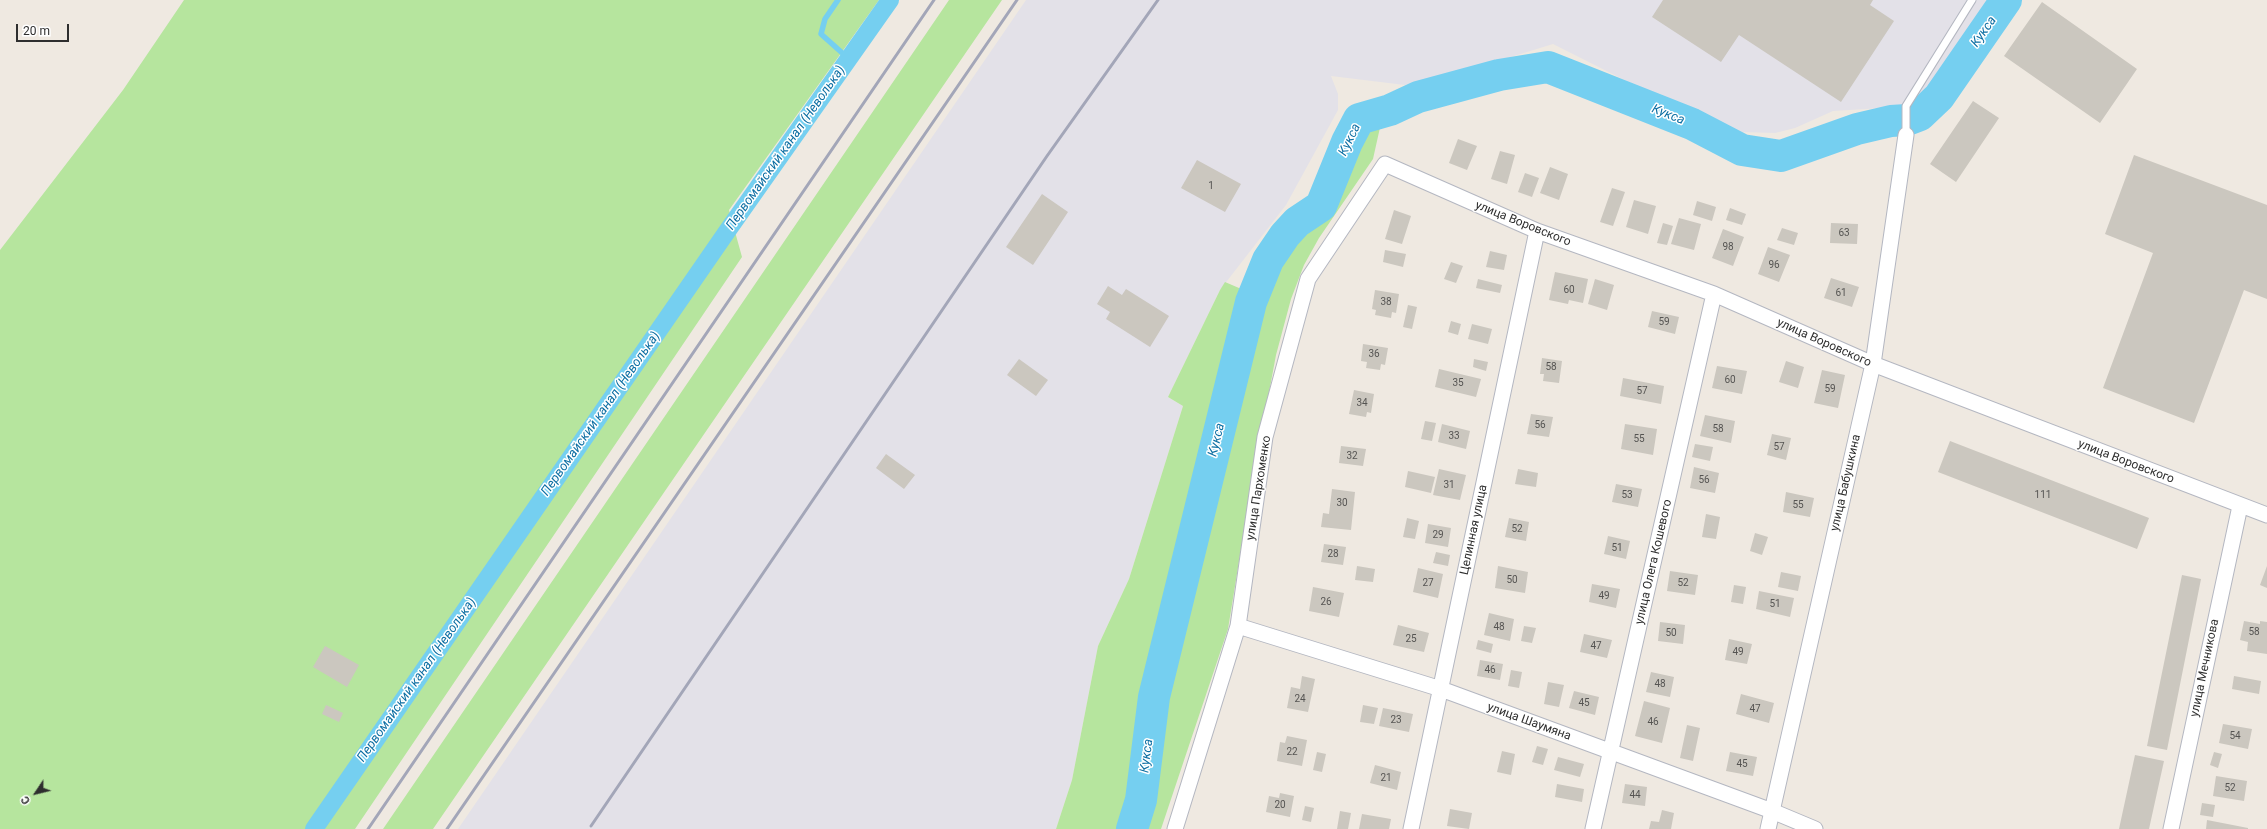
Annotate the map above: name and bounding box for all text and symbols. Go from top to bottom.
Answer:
water label: Кукса [1968,14,2000,50]
scale bar [18,16,71,42]
text: 20 m [23,24,50,38]
water label: Первомайский канал (Неволька) [723,63,849,233]
water label: Кукса [1649,101,1687,129]
water label: Кукса [1336,121,1364,159]
house number: 1 [1208,180,1214,192]
street label: улица Воровского [1473,198,1573,250]
house number: 63 [1838,227,1850,239]
house number: 98 [1722,241,1734,253]
house number: 96 [1768,259,1780,271]
house number: 60 [1563,284,1575,296]
house number: 61 [1835,287,1847,299]
house number: 38 [1380,296,1392,308]
house number: 59 [1658,316,1670,328]
street label: улица Воровского [1775,316,1873,370]
water label: Первомайский канал (Неволька) [538,329,664,499]
house number: 36 [1368,348,1380,360]
house number: 58 [1545,361,1557,373]
house number: 60 [1724,374,1736,386]
house number: 35 [1452,377,1464,389]
house number: 59 [1824,383,1836,395]
house number: 57 [1636,385,1648,397]
house number: 34 [1356,397,1368,409]
house number: 56 [1534,419,1546,431]
water label: Кукса [1205,422,1229,458]
house number: 58 [1712,423,1724,435]
house number: 33 [1448,430,1460,442]
house number: 55 [1633,433,1645,445]
street label: улица Бабушкина [1828,433,1864,533]
street label: улица Пархоменко [1244,435,1274,541]
street label: улица Воровского [2076,437,2176,487]
house number: 57 [1773,441,1785,453]
house number: 32 [1346,450,1358,462]
house number: 56 [1698,474,1710,486]
house number: 31 [1443,479,1455,491]
street label: Целинная улица [1457,484,1491,576]
house number: 53 [1621,489,1633,501]
house number: 111 [2035,489,2051,501]
house number: 30 [1336,497,1348,509]
street label: улица Олега Кошевого [1633,498,1675,626]
house number: 55 [1792,499,1804,511]
house number: 52 [1511,523,1523,535]
house number: 29 [1432,529,1444,541]
house number: 51 [1611,542,1623,554]
house number: 28 [1327,548,1339,560]
house number: 50 [1506,574,1518,586]
house number: 27 [1422,577,1434,589]
house number: 52 [1677,577,1689,589]
house number: 49 [1598,590,1610,602]
water label: Первомайский канал (Неволька) [354,595,480,765]
house number: 26 [1320,596,1332,608]
house number: 51 [1769,598,1781,610]
street label: улица Мечникова [2188,618,2222,718]
house number: 48 [1493,621,1505,633]
house number: 58 [2248,626,2260,638]
house number: 50 [1665,627,1677,639]
house number: 25 [1405,633,1417,645]
house number: 47 [1590,640,1602,652]
house number: 49 [1732,646,1744,658]
house number: 46 [1484,664,1496,676]
house number: 48 [1654,678,1666,690]
house number: 24 [1294,693,1306,705]
house number: 45 [1578,697,1590,709]
street label: улица Шаумяна [1485,700,1573,744]
house number: 47 [1749,703,1761,715]
house number: 23 [1390,714,1402,726]
house number: 46 [1647,716,1659,728]
house number: 54 [2229,730,2241,742]
water label: Кукса [1137,738,1157,774]
house number: 22 [1286,746,1298,758]
house number: 45 [1736,758,1748,770]
house number: 21 [1380,772,1392,784]
north arrow [16,773,56,813]
house number: 52 [2224,782,2236,794]
house number: 44 [1629,789,1641,801]
text: С [18,793,33,807]
house number: 20 [1274,799,1286,811]

